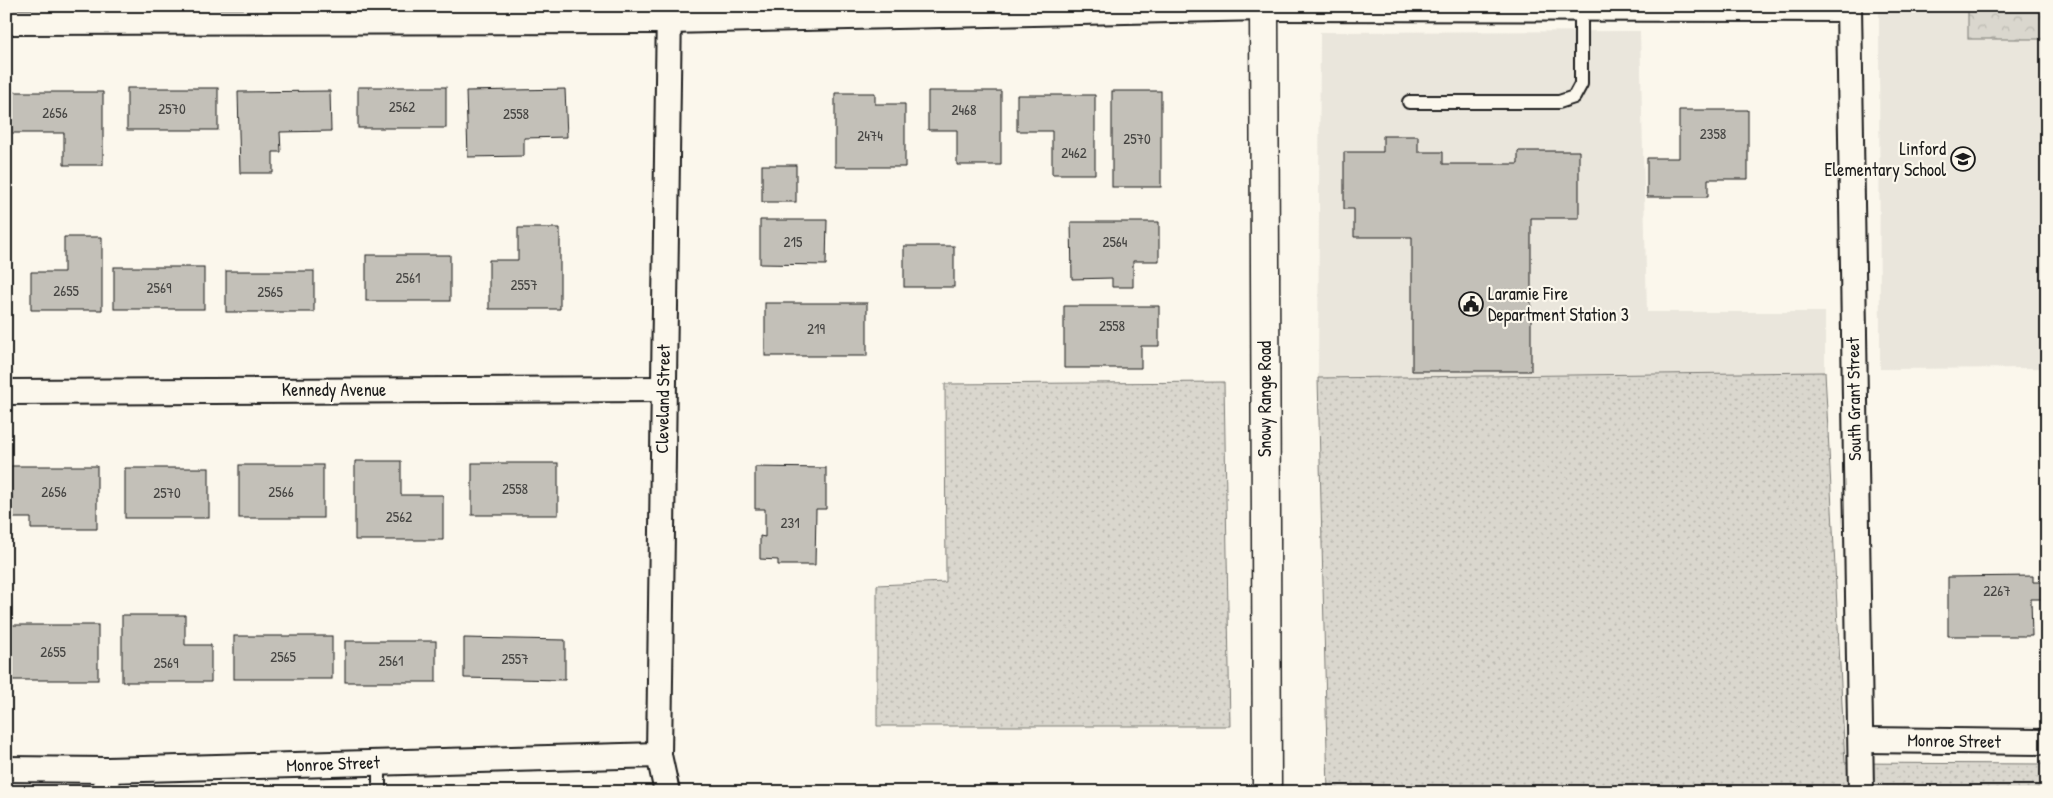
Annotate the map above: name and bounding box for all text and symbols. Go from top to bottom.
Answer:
house number: 2562 [389,96,415,117]
house number: 2570 [158,98,186,119]
house number: 2468 [951,99,977,120]
house number: 2656 [42,102,68,123]
house number: 2558 [503,103,529,124]
house number: 2358 [1700,123,1726,144]
house number: 2474 [857,125,883,146]
house number: 2570 [1123,128,1151,149]
place label: Linford Elementary School [1825,136,1946,182]
house number: 2462 [1061,142,1087,163]
school or university icon: Linford Elementary School [1950,146,1976,172]
house number: 215 [784,231,803,252]
house number: 2564 [1103,231,1128,252]
house number: 2561 [396,267,420,288]
house number: 2557 [510,274,538,295]
house number: 2569 [147,277,172,298]
house number: 2655 [53,280,79,301]
house number: 2565 [257,281,283,302]
place label: Laramie Fire Department Station 3 [1488,281,1629,327]
public building icon: Laramie Fire Department Station 3 [1458,291,1484,317]
house number: 2558 [1099,315,1125,336]
house number: 219 [807,318,825,339]
street label: South Grant Street [1840,336,1867,461]
street label: Snowy Range Road [1252,341,1277,457]
street label: Cleveland Street [649,343,676,454]
street label: Kennedy Avenue [282,377,386,402]
house number: 2558 [502,478,528,499]
house number: 2656 [41,481,67,502]
house number: 2566 [268,481,294,502]
house number: 2570 [153,482,181,503]
house number: 2562 [386,506,412,527]
house number: 231 [780,512,800,533]
house number: 2267 [1983,580,2011,601]
house number: 2655 [40,641,66,662]
house number: 2565 [270,646,296,667]
house number: 2557 [501,648,529,669]
house number: 2561 [379,650,403,671]
house number: 2569 [154,652,179,673]
street label: Monroe Street [1907,727,2002,754]
street label: Monroe Street [286,749,381,778]

